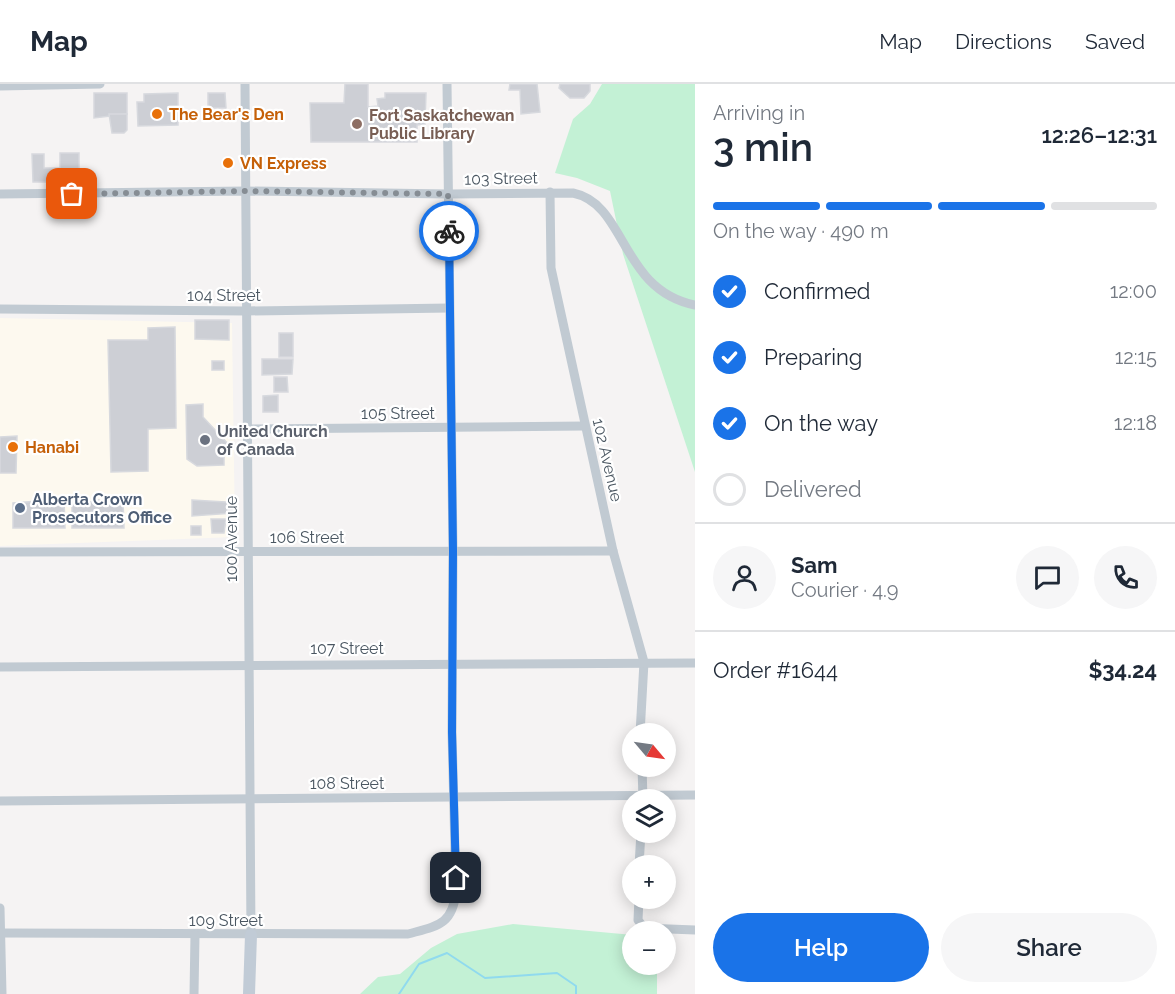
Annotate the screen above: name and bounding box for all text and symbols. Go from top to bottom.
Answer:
text: Map [30,25,88,58]
text: Map [879,29,922,54]
text: Directions [955,29,1052,54]
text: Saved [1085,29,1145,54]
text: Arriving in [713,101,805,125]
place label: The Bear's Den [169,105,284,124]
place label: Fort Saskatchewan Public Library [369,106,515,143]
marker: The Bear's Den [150,107,164,121]
marker: Fort Saskatchewan Public Library [350,117,364,131]
text: 12:26–12:31 [1041,122,1157,148]
text: 3 min [713,124,813,170]
place label: VN Express [240,154,327,173]
marker: VN Express [221,156,235,170]
pin [46,168,97,219]
street label: 103 Street [464,168,539,189]
icon: bag [55,177,88,210]
courier [419,201,479,261]
icon: bike [433,215,466,248]
text: On the way · 490 m [713,219,889,243]
icon: check [713,275,746,308]
text: Confirmed [764,278,871,304]
text: 12:00 [1110,279,1157,303]
street label: 104 Street [187,286,262,305]
icon: check [713,341,746,374]
text: Preparing [764,344,862,370]
text: 12:15 [1115,345,1157,369]
street label: 105 Street [361,404,436,423]
icon: check [713,407,746,440]
text: On the way [764,410,878,436]
text: 12:18 [1114,411,1157,435]
street label: 102 Avenue [589,417,626,504]
place label: United Church of Canada [217,422,328,459]
marker: United Church of Canada [198,433,212,447]
place label: Hanabi [25,438,79,457]
marker: Hanabi [6,440,20,454]
text: Delivered [764,476,862,502]
place label: Alberta Crown Prosecutors Office [32,490,172,527]
street label: 100 Avenue [222,496,241,582]
marker: Alberta Crown Prosecutors Office [13,501,27,515]
street label: 106 Street [270,528,345,547]
button: person [713,546,776,609]
button: chat [1016,546,1079,609]
button: phone [1094,546,1157,609]
text: Sam [791,552,838,578]
text: Courier · 4.9 [791,578,899,602]
street label: 107 Street [310,639,384,658]
text: Order #1644 [713,657,838,683]
text: $34.24 [1088,657,1157,683]
north arrow [622,723,676,777]
map controls [622,723,676,975]
street label: 108 Street [310,774,385,793]
button: layers [622,789,676,843]
pin [430,852,481,903]
button: + [622,855,676,909]
icon: home [439,861,472,894]
street label: 109 Street [189,911,264,930]
button: Help [713,913,929,982]
button: Share [941,913,1157,982]
button: − [622,921,676,975]

